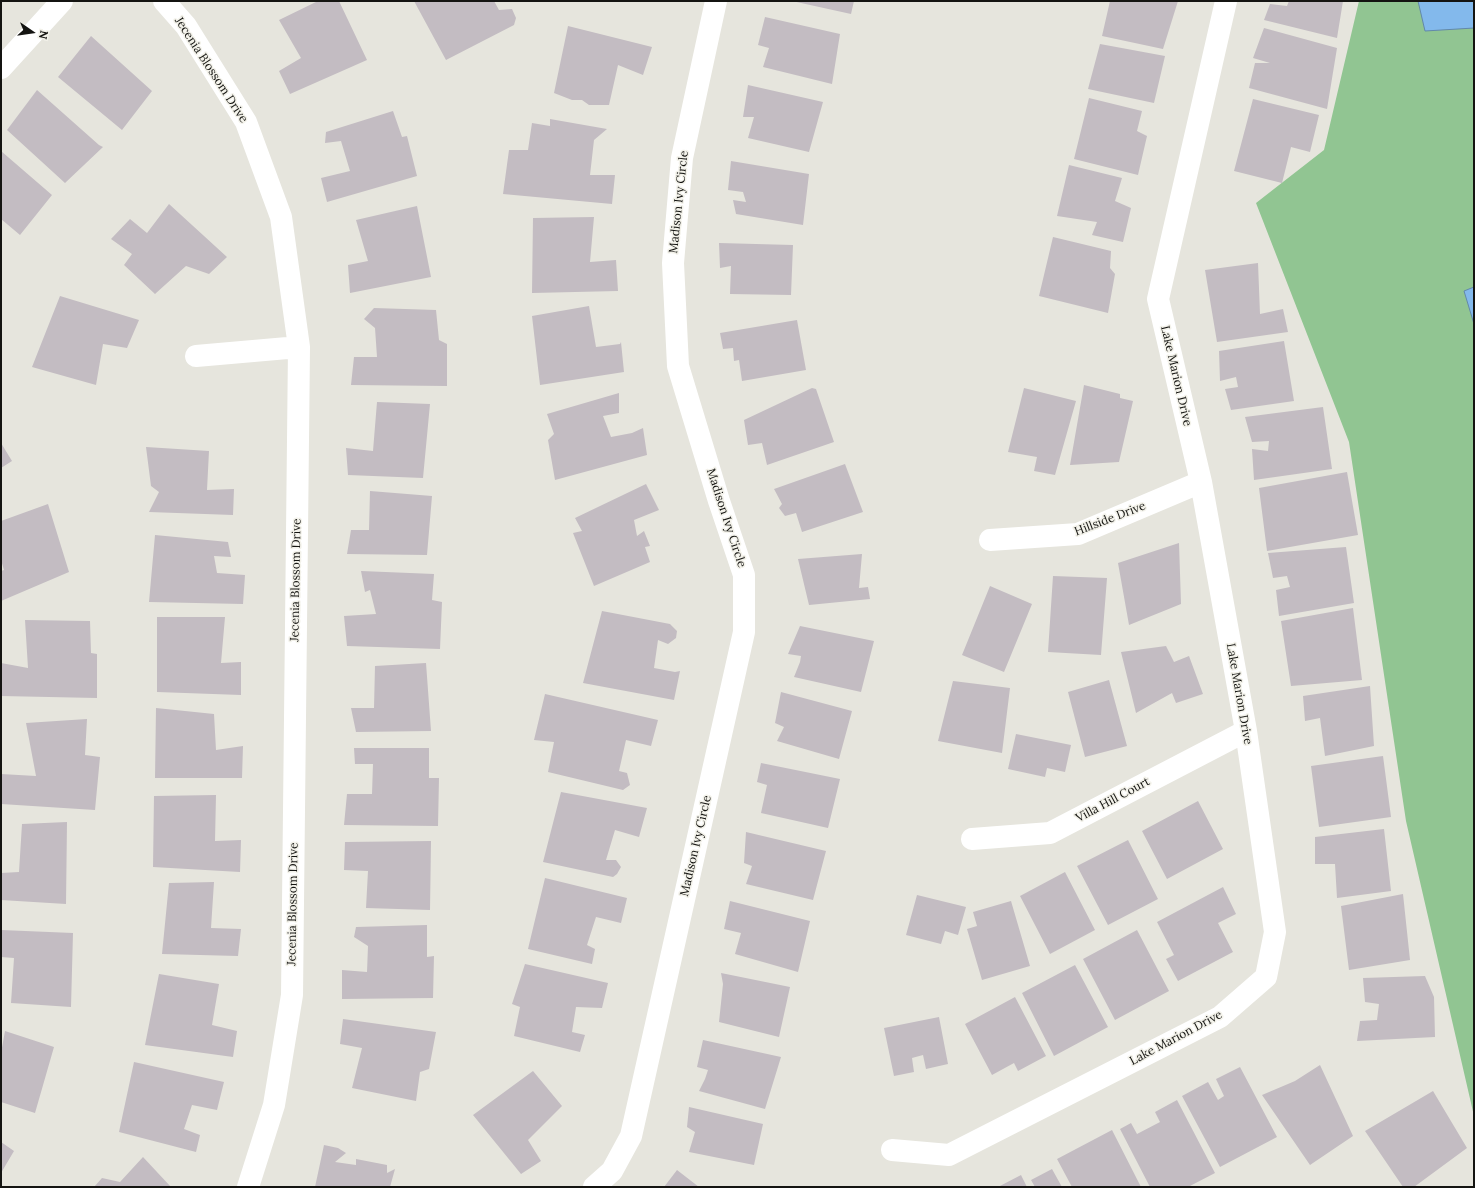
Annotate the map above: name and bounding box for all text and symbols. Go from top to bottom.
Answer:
north arrow [12,12,52,52]
street label: Jecenia Blossom Drive [171,14,251,126]
text: N [36,29,51,40]
street label: Madison Ivy Circle [666,150,692,254]
street label: Lake Marion Drive [1157,324,1195,428]
street label: Madison Ivy Circle [703,467,749,569]
street label: Hillside Drive [1072,499,1148,539]
street label: Jecenia Blossom Drive [288,518,304,642]
street label: Lake Marion Drive [1223,642,1255,746]
street label: Villa Hill Court [1074,774,1152,826]
street label: Madison Ivy Circle [677,794,715,898]
street label: Jecenia Blossom Drive [285,842,301,966]
street label: Lake Marion Drive [1127,1008,1225,1068]

